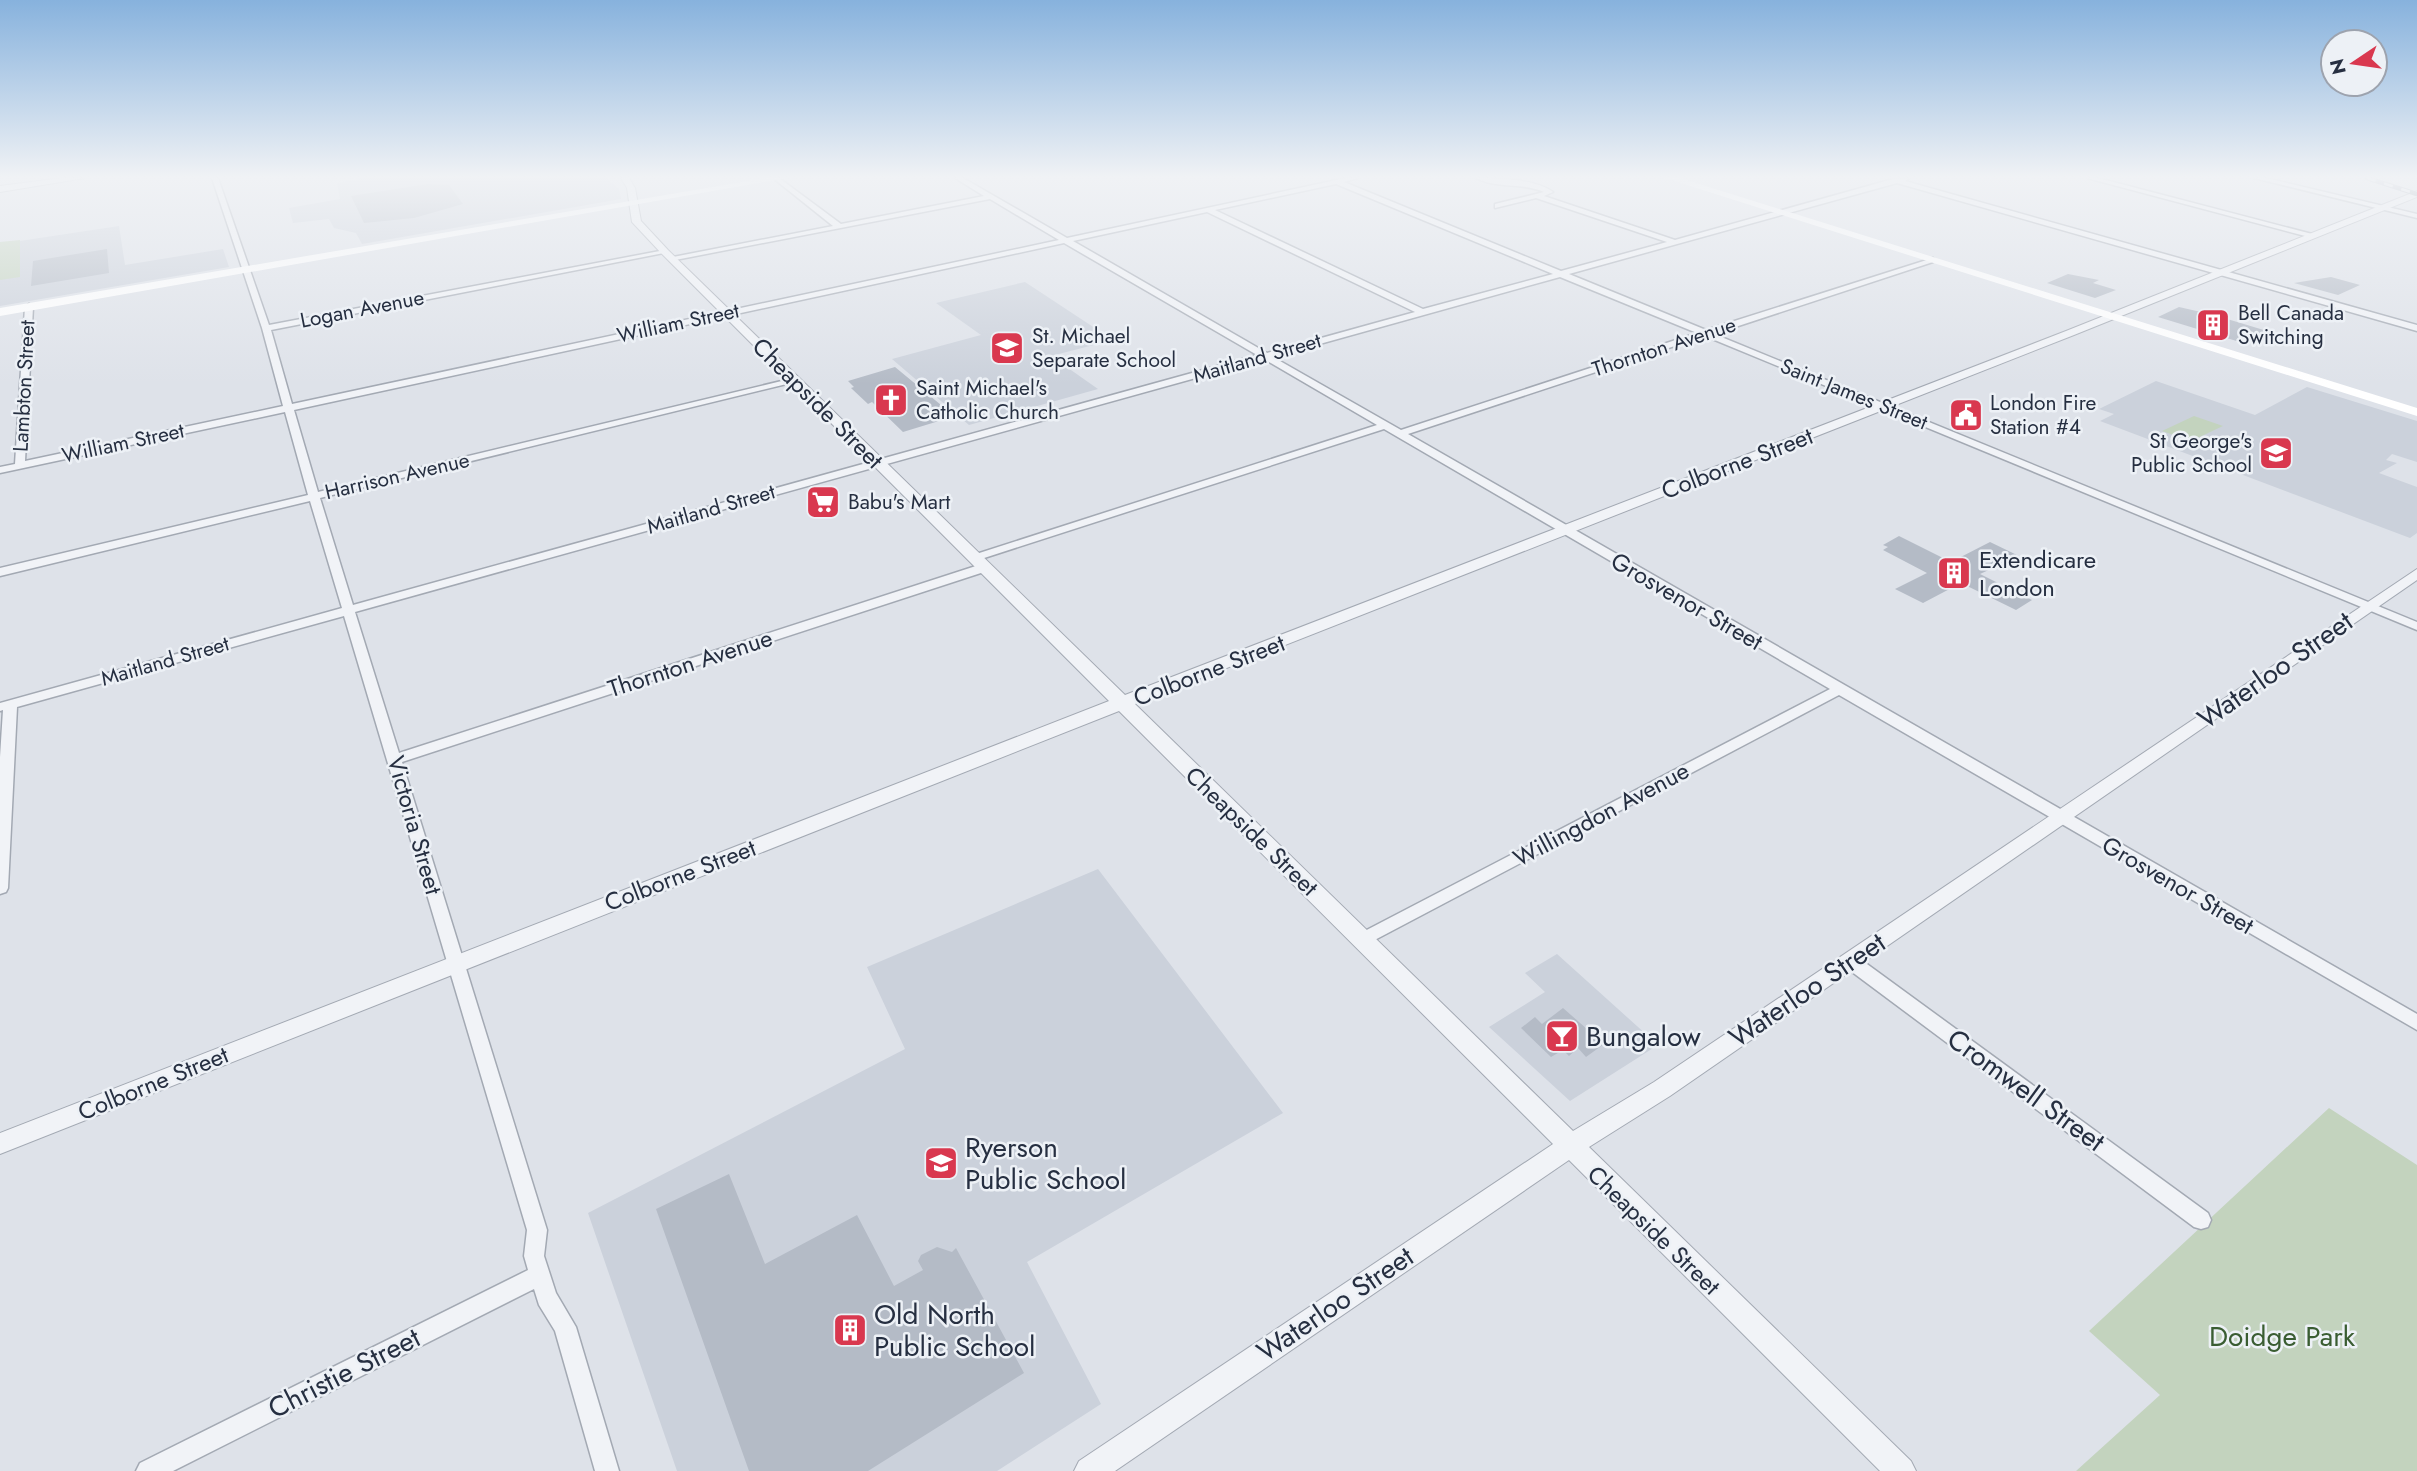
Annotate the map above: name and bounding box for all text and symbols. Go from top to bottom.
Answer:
north arrow [2319,28,2389,98]
text: N [2323,56,2353,77]
street label: Logan Avenue [297,282,427,336]
street label: William Street [614,295,742,351]
place label: Bell Canada Switching [2238,298,2344,352]
building icon: Bell Canada Switching [2194,306,2232,344]
street label: Thornton Avenue [1588,310,1740,384]
street label: Lambton Street [6,319,42,453]
place label: St. Michael Separate School [1032,321,1176,375]
street label: Maitland Street [1189,325,1325,391]
street label: Cheapside Street [744,329,892,477]
school or university icon: St. Michael Separate School [988,329,1026,367]
street label: Saint James Street [1776,351,1932,437]
place label: Saint Michael's Catholic Church [916,373,1059,427]
church icon: Saint Michael's Catholic Church [872,381,910,419]
place label: London Fire Station #4 [1990,388,2097,442]
public building icon: London Fire Station #4 [1947,396,1985,434]
street label: William Street [59,415,187,471]
street label: Colborne Street [1656,418,1818,508]
place label: St George's Public School [2131,426,2252,480]
school or university icon: St George's Public School [2257,434,2295,472]
street label: Harrison Avenue [322,445,472,507]
street label: Maitland Street [643,476,779,542]
supermarket icon: Babu's Mart [804,483,842,521]
place label: Babu's Mart [848,487,950,517]
place label: Extendicare London [1979,542,2096,605]
street label: Grosvenor Street [1605,543,1770,659]
building icon: Extendicare London [1935,554,1973,592]
street label: Waterloo Street [2189,601,2361,739]
street label: Thornton Avenue [603,620,777,706]
street label: Colborne Street [1128,625,1290,715]
street label: Maitland Street [97,628,233,694]
street label: Victoria Street [378,751,452,899]
street label: Willingdon Avenue [1507,753,1695,875]
street label: Cheapside Street [1178,758,1327,904]
street label: Grosvenor Street [2096,827,2261,943]
street label: Colborne Street [599,830,761,920]
street label: Waterloo Street [1720,922,1894,1058]
place label: Bungalow [1586,1016,1701,1057]
bar icon: Bungalow [1543,1017,1581,1055]
street label: Cromwell Street [1939,1019,2114,1162]
street label: Colborne Street [72,1037,234,1129]
place label: Ryerson Public School [965,1127,1126,1200]
school or university icon: Ryerson Public School [922,1144,960,1182]
street label: Cheapside Street [1580,1157,1729,1303]
street label: Waterloo Street [1248,1236,1422,1372]
place label: Old North Public School [874,1294,1035,1367]
building icon: Old North Public School [831,1311,869,1349]
park label: Doidge Park [2209,1316,2356,1357]
street label: Christie Street [261,1317,427,1429]

